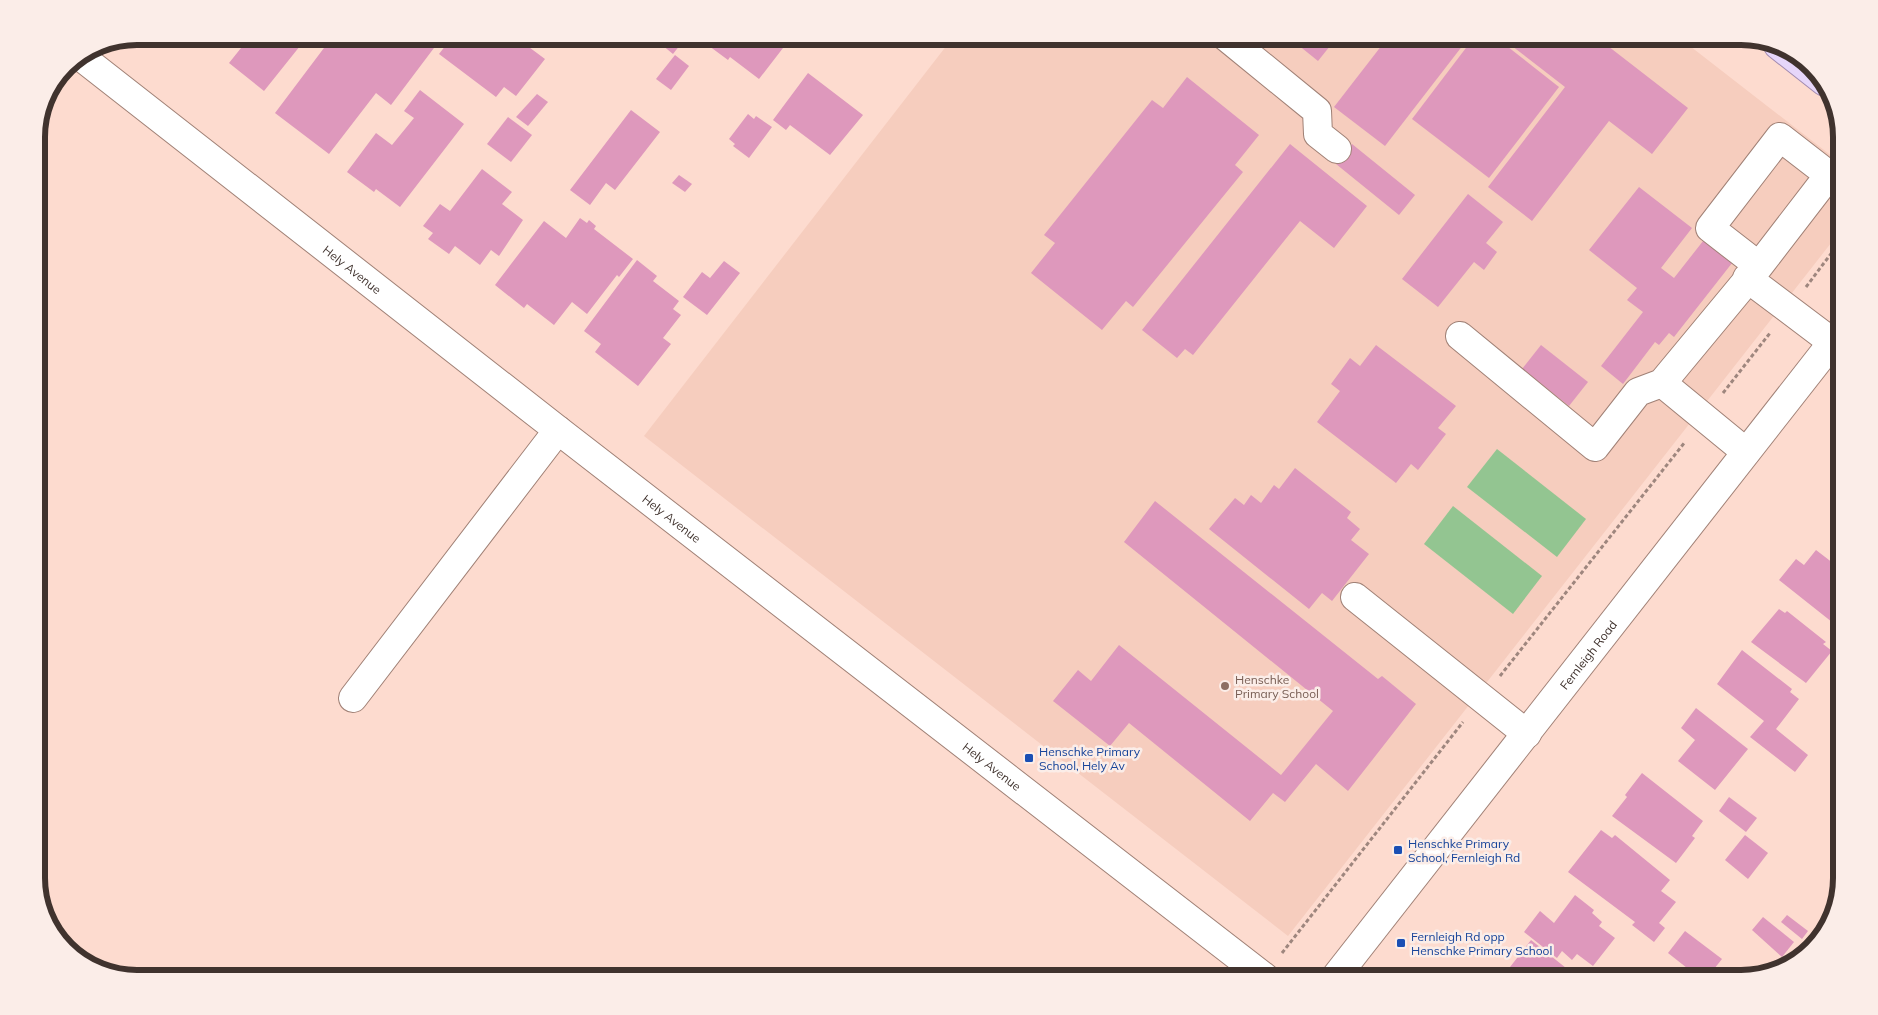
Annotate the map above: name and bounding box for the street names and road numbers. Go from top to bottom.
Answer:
street label: Hely Avenue [320,242,385,297]
street label: Hely Avenue [640,491,704,546]
street label: Fernleigh Road [1556,617,1620,692]
street label: Hely Avenue [960,739,1024,794]

